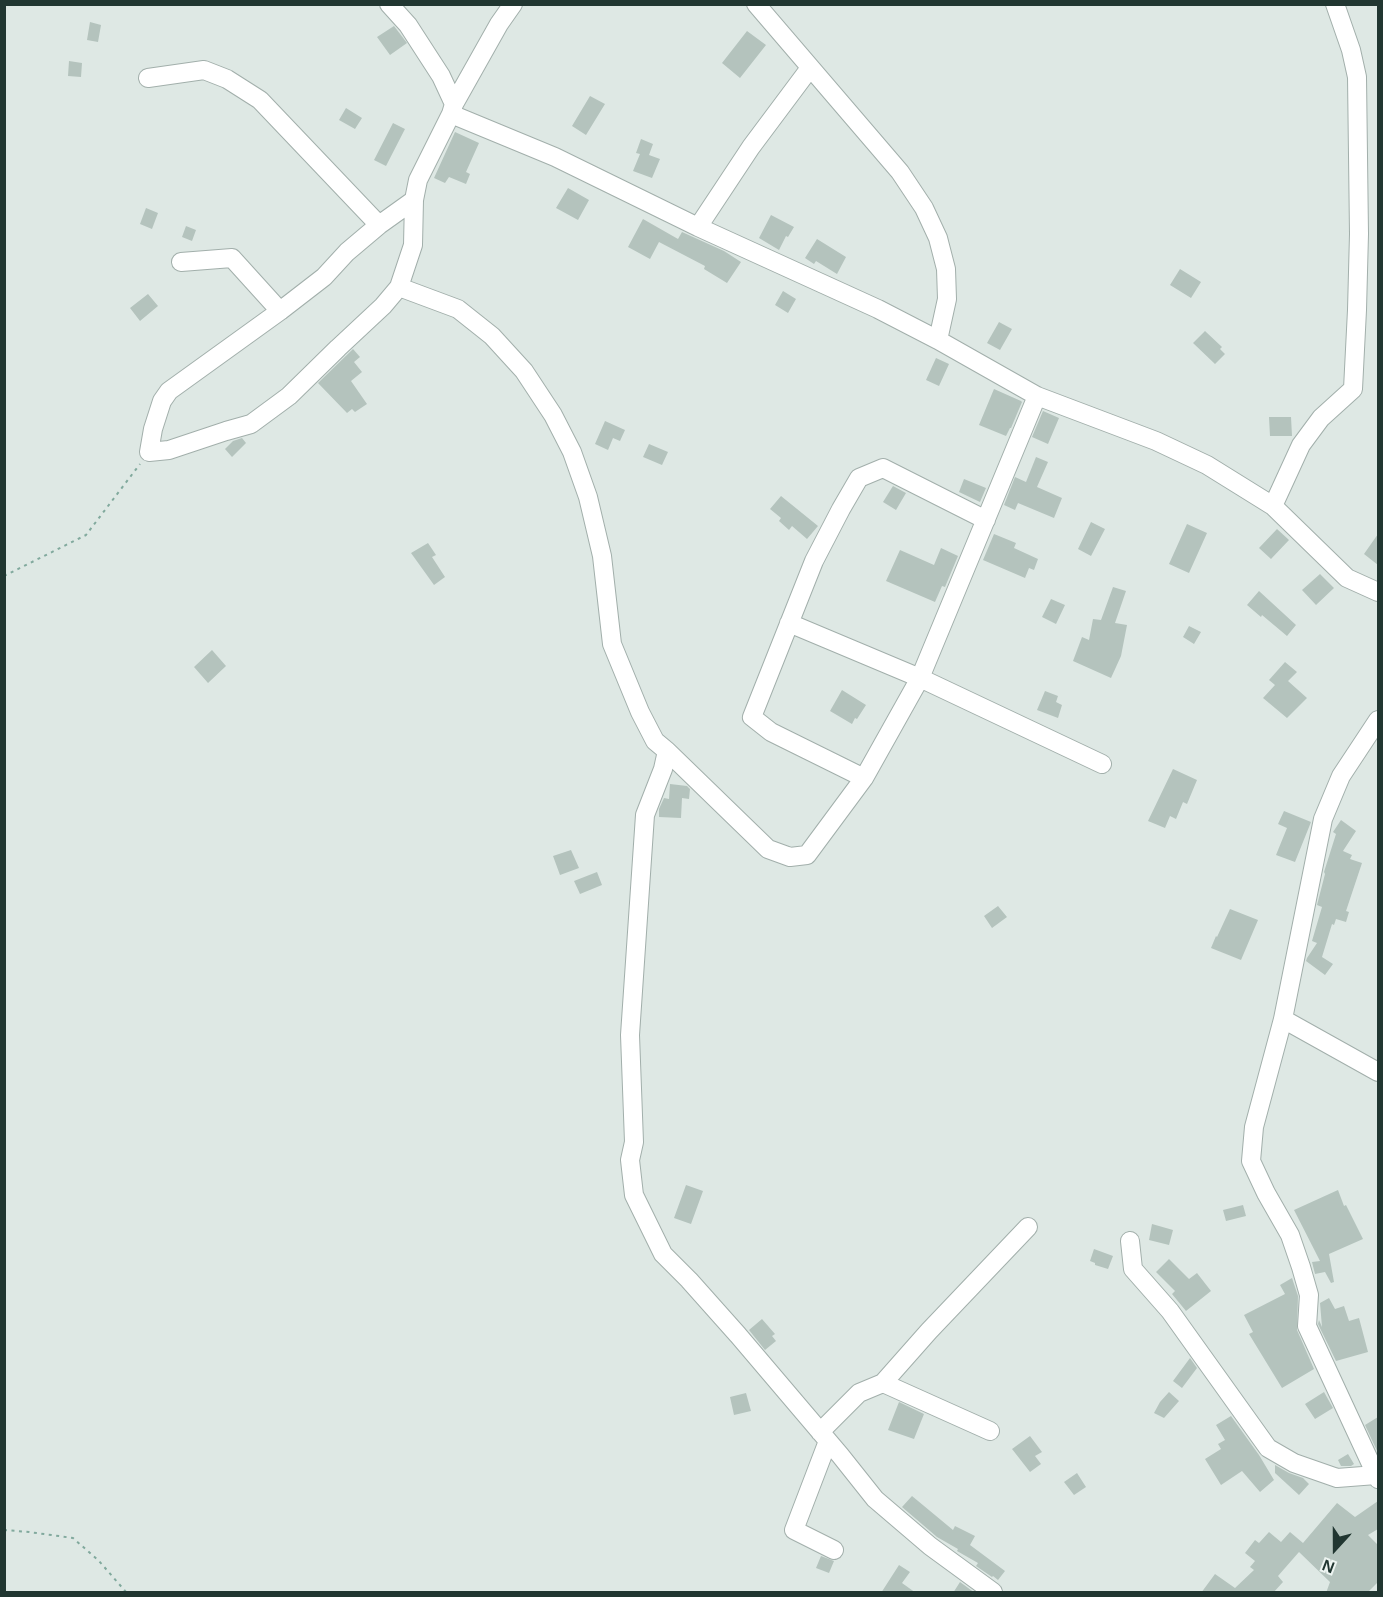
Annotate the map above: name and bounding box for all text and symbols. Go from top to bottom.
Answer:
north arrow [1305,1519,1365,1579]
text: N [1320,1556,1337,1576]

